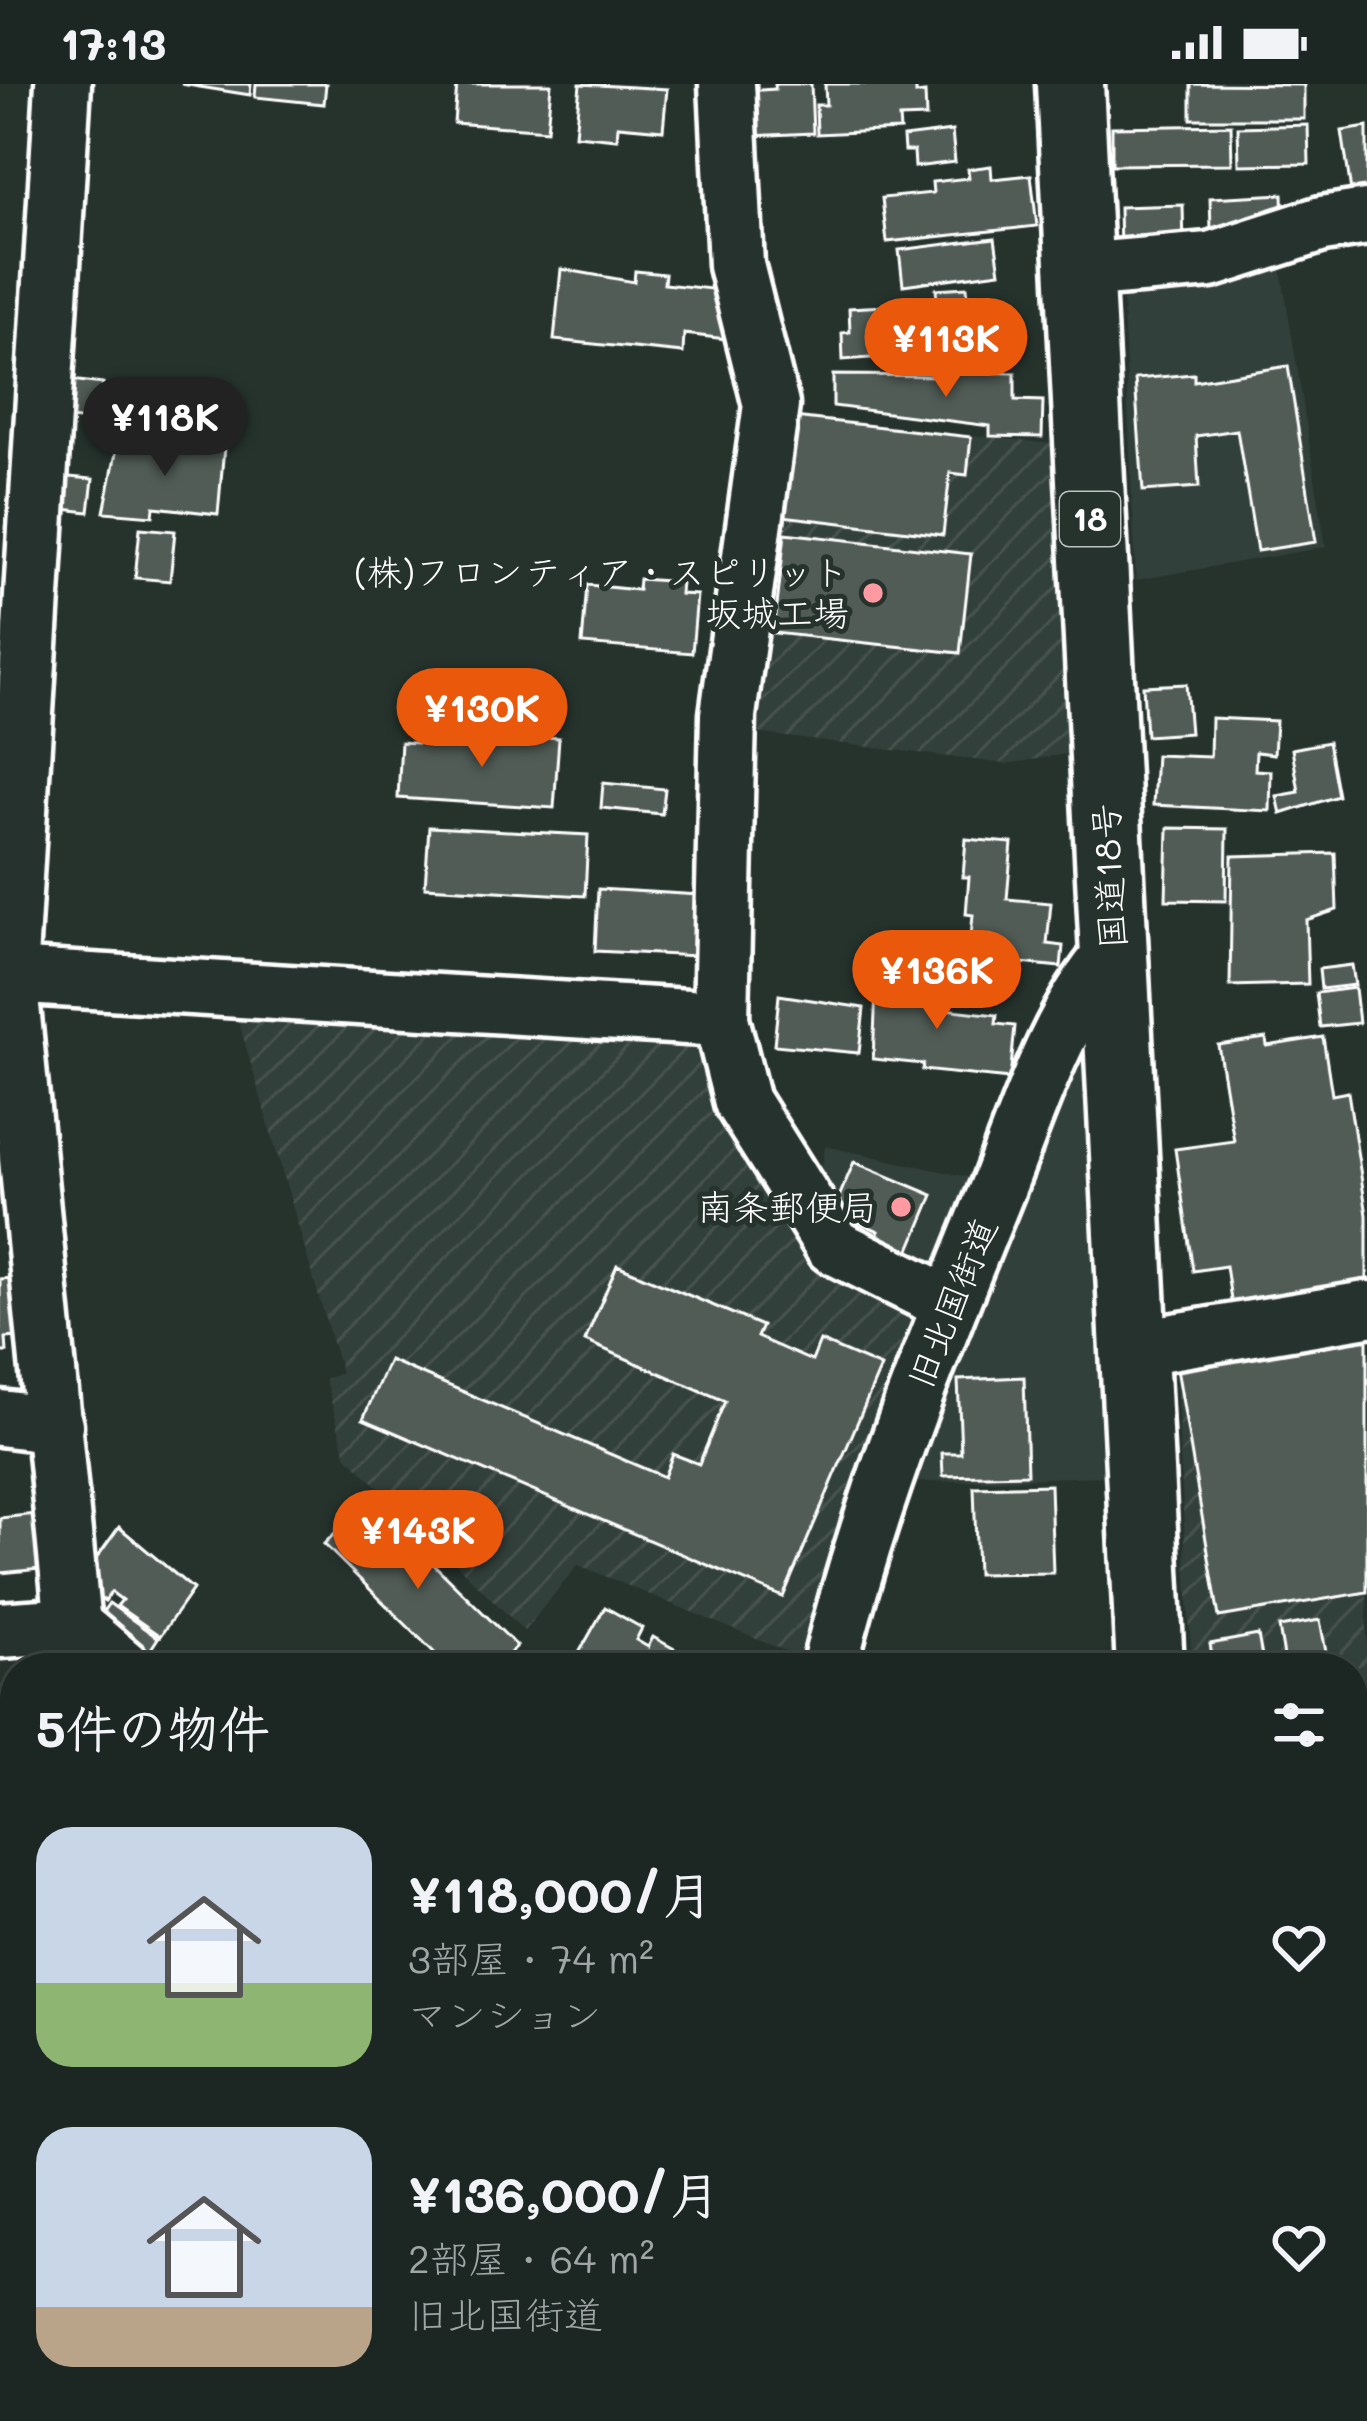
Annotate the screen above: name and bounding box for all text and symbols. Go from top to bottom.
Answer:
text: 17:13 [60,13,166,71]
pin: ¥113K [862,298,1030,400]
text: ¥113K [891,311,1001,362]
pin: ¥118K [81,377,249,479]
text: ¥118K [110,390,220,441]
road number: 18 [1060,492,1120,546]
place label: (株)フロンティア・スピリット 坂城工場 [354,547,849,635]
marker: (株)フロンティア・スピリット 坂城工場 [860,580,886,606]
pin: ¥130K [398,668,566,770]
text: ¥130K [424,681,540,732]
street label: 国道18号 [1080,802,1135,950]
pin: ¥136K [853,930,1021,1032]
text: ¥136K [879,943,995,994]
place label: 南条郵便局 [697,1182,877,1229]
marker: 南条郵便局 [888,1194,914,1220]
street label: 旧北国街道 [895,1210,1006,1395]
pin: ¥143K [334,1490,502,1592]
text: ¥143K [360,1503,476,1554]
icon: filters [1266,1692,1332,1758]
text: 5件の物件 [36,1693,270,1760]
text: ¥118,000/月 [408,1859,713,1926]
icon: home [132,1875,276,2019]
icon: heart [1266,1914,1332,1980]
text: 3部屋 · 74 m² [408,1932,654,1983]
text: マンション [408,1988,601,2039]
text: ¥136,000/月 [408,2159,720,2226]
icon: home [132,2175,276,2319]
icon: heart [1266,2214,1332,2280]
text: 2部屋 · 64 m² [408,2232,654,2283]
text: 旧北国街道 [408,2288,603,2339]

